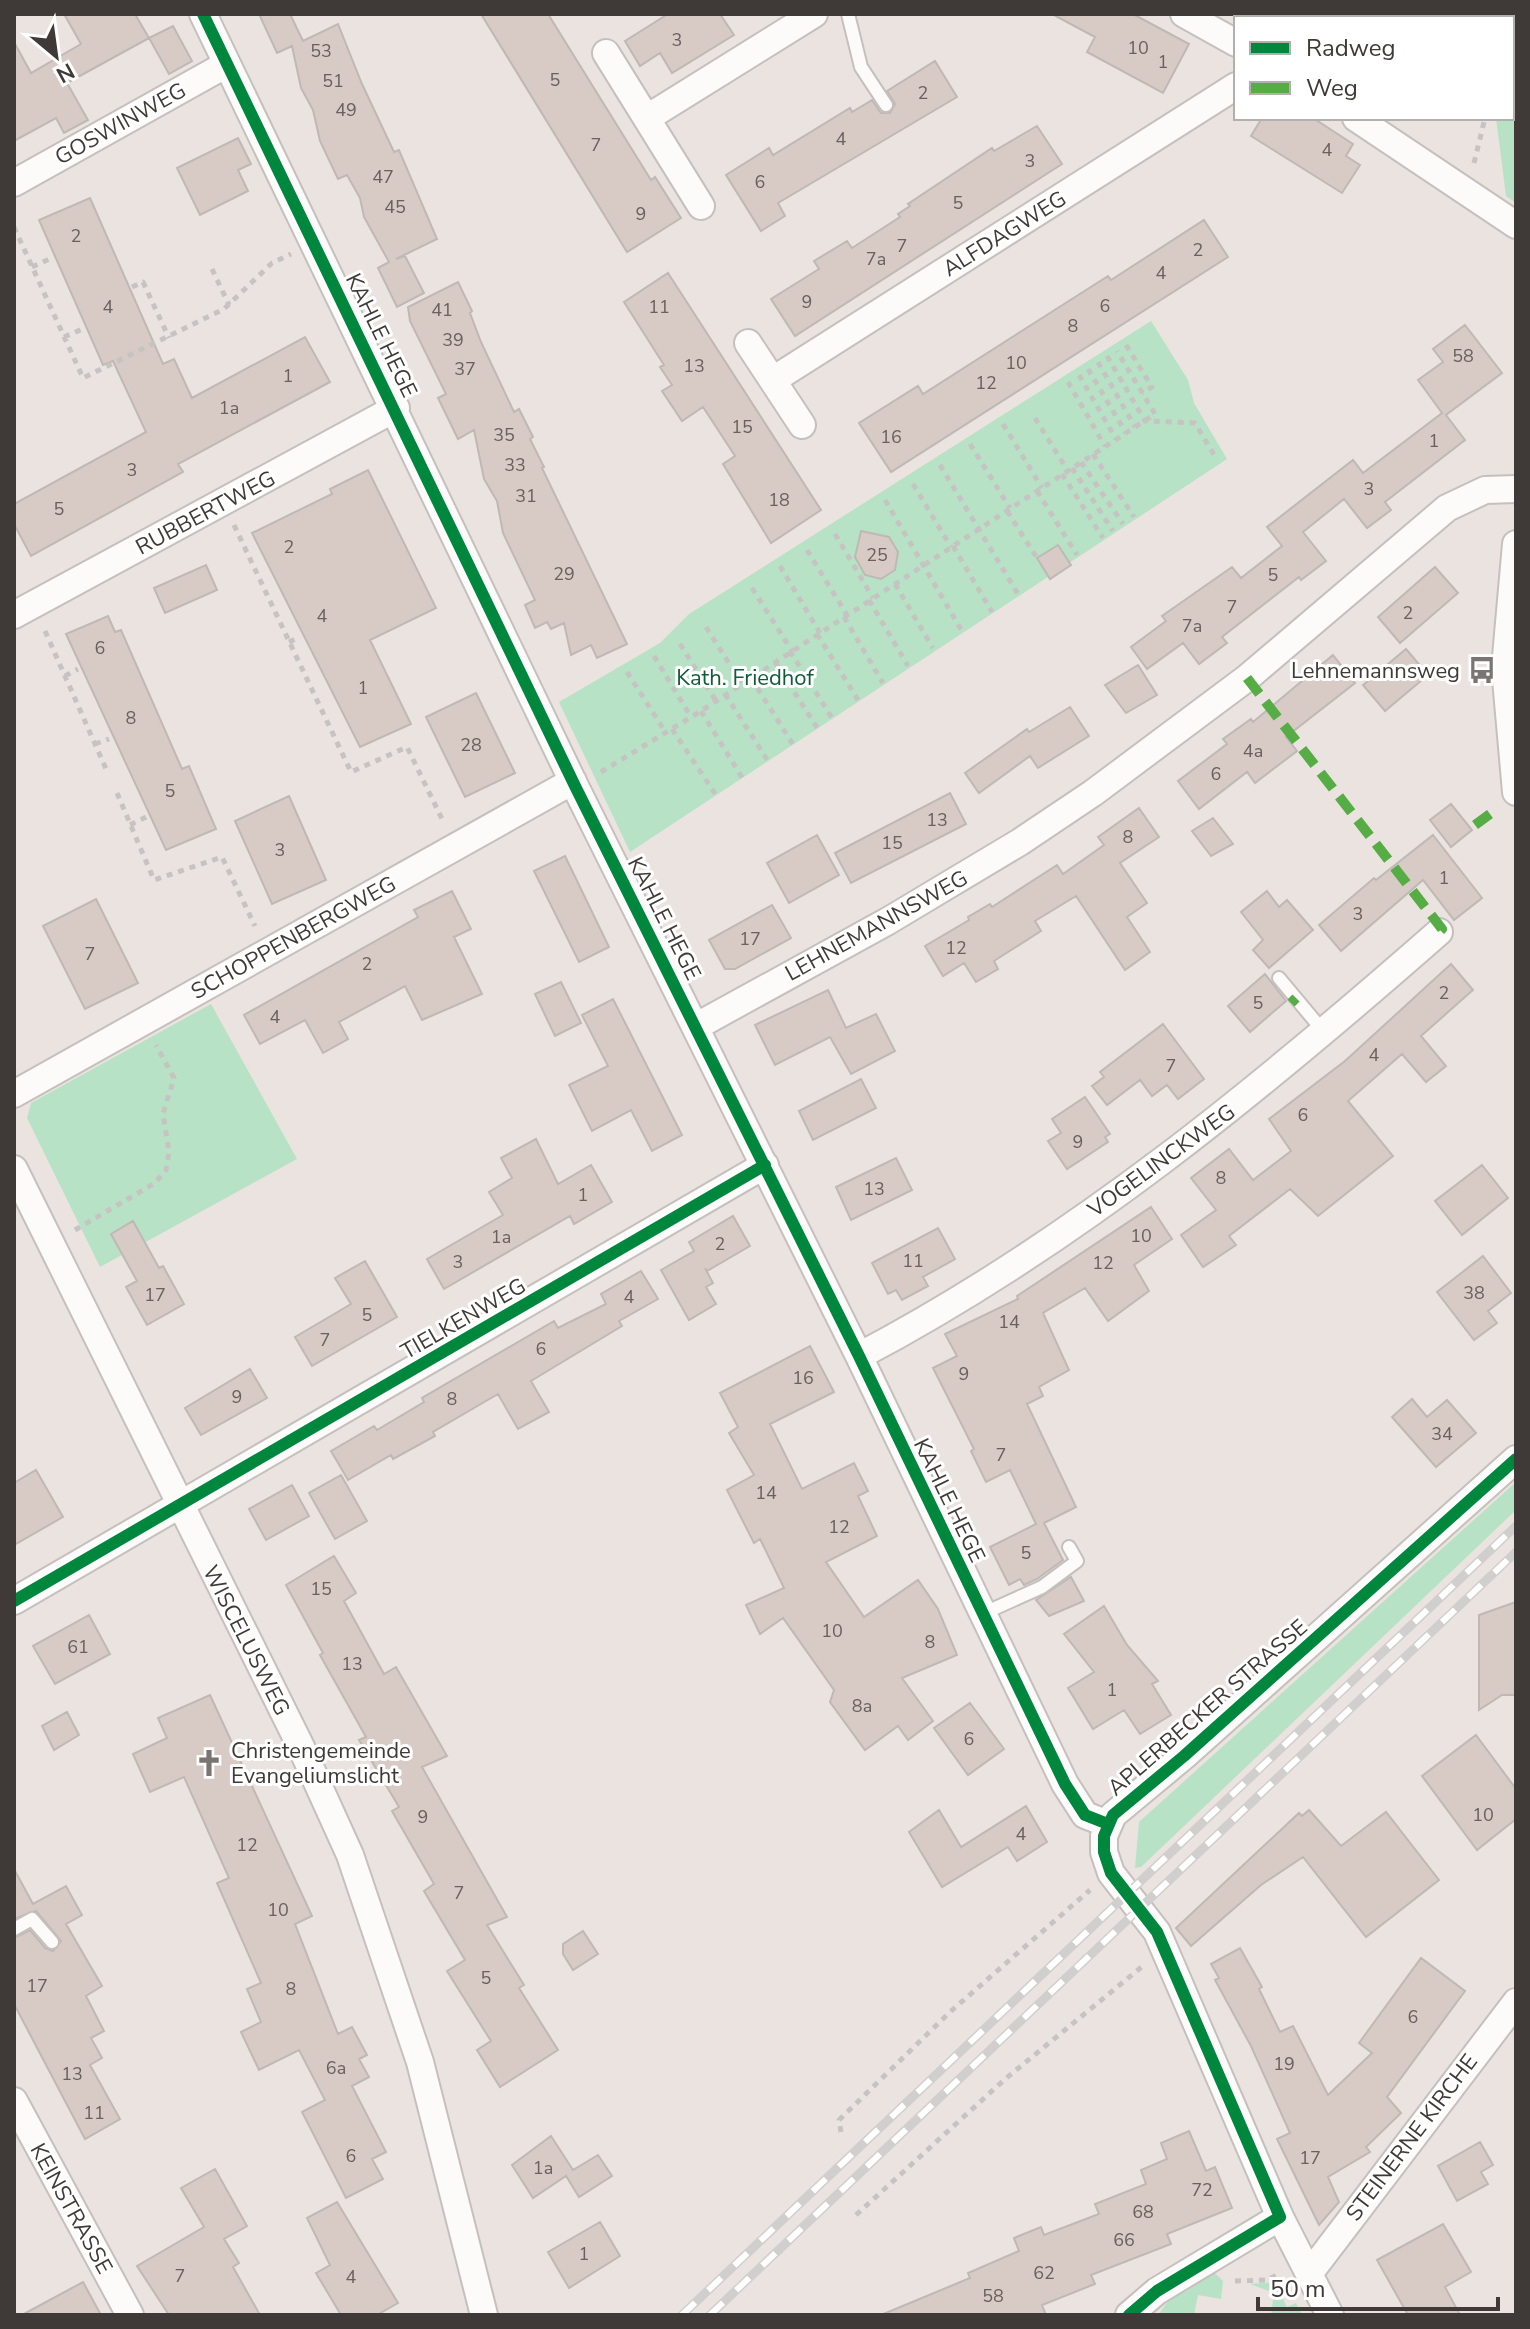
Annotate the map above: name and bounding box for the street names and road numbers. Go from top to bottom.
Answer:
street label: GOSWINWEG [50,76,191,172]
street label: ALFDAGWEG [937,184,1072,284]
street label: KAHLE HEGE [338,268,424,403]
street label: RUBBERTWEG [130,463,281,562]
street label: KAHLE HEGE [620,852,708,985]
street label: LEHNEMANNSWEG [780,863,973,989]
street label: SCHOPPENBERGWEG [186,869,401,1007]
street label: VOGELINCKWEG [1081,1097,1241,1225]
street label: TIELKENWEG [396,1271,531,1367]
street label: KAHLE HEGE [906,1433,992,1568]
street label: WISCELUSWEG [195,1560,297,1721]
street label: APLERBECKER STRASSE [1101,1613,1314,1803]
street label: STEINERNE KIRCHE [1339,2048,1485,2227]
street label: KEINSTRASSE [23,2138,119,2279]

